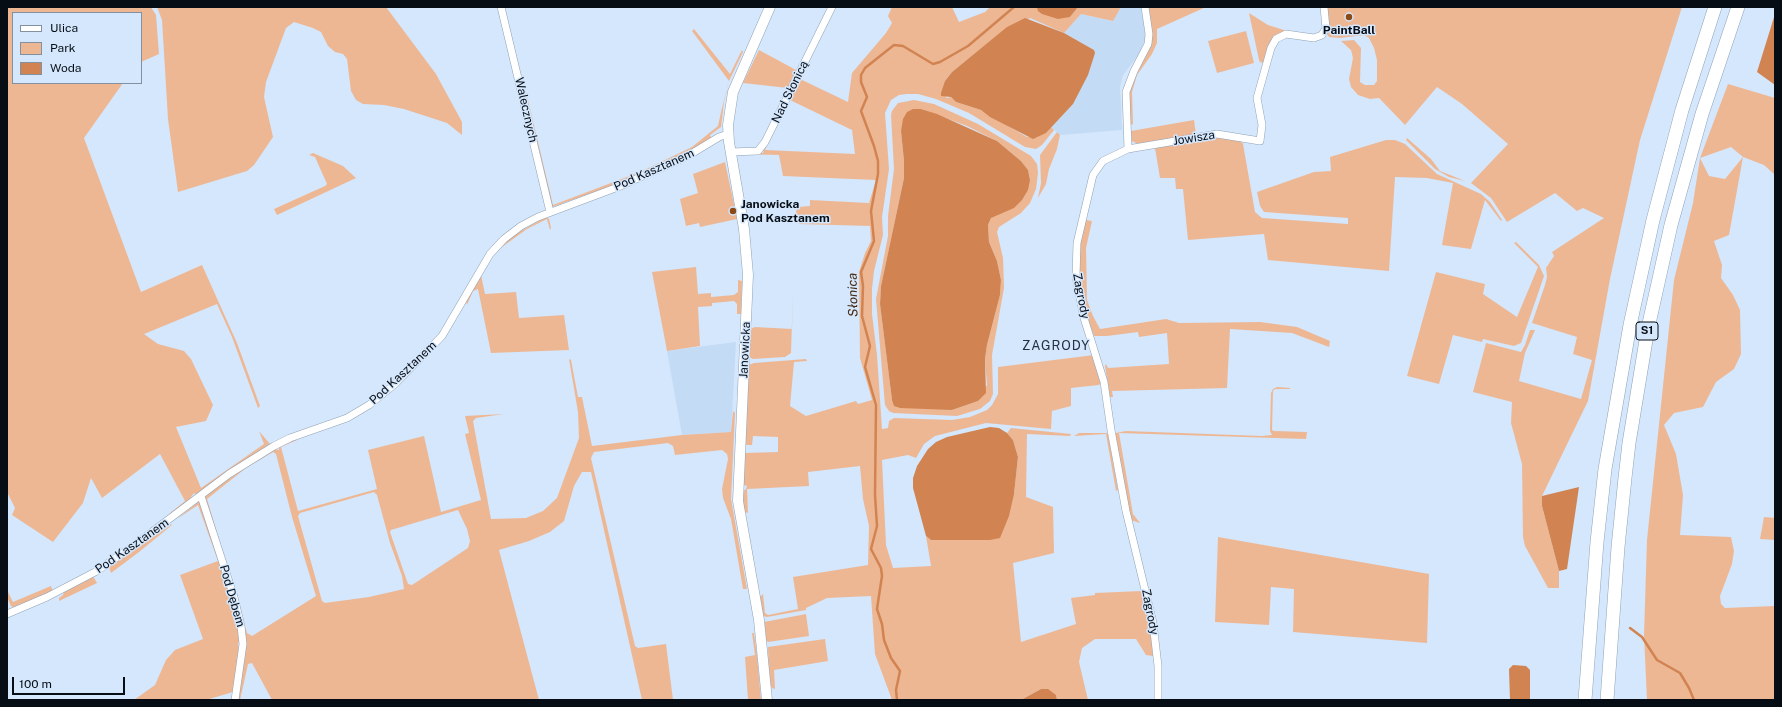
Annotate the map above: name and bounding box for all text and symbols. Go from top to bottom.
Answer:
legend [12,12,142,84]
marker: PaintBall [1344,12,1354,22]
text: Ulica [50,21,78,35]
place label: PaintBall [1323,23,1375,37]
text: Park [50,41,76,55]
street label: Nad Słonicą [769,59,811,125]
text: Woda [50,61,81,75]
street label: Walecznych [512,76,540,144]
street label: Jowisza [1172,128,1216,148]
street label: Pod Kasztanem [612,146,696,194]
place label: Janowicka Pod Kasztanem [741,197,830,225]
marker: Janowicka Pod Kasztanem [728,206,738,216]
street label: Zagrody [1069,272,1093,320]
water label: Słonica [845,273,861,317]
street label: Janowicka [736,321,754,379]
road number: S1 [1636,322,1658,340]
street label: Pod Kasztanem [367,338,439,408]
district label: ZAGRODY [1022,338,1090,354]
street label: Pod Kasztanem [93,515,171,577]
street label: Pod Dębem [216,563,248,629]
street label: Zagrody [1138,588,1162,636]
scale bar [14,669,127,695]
text: 100 m [19,677,52,691]

